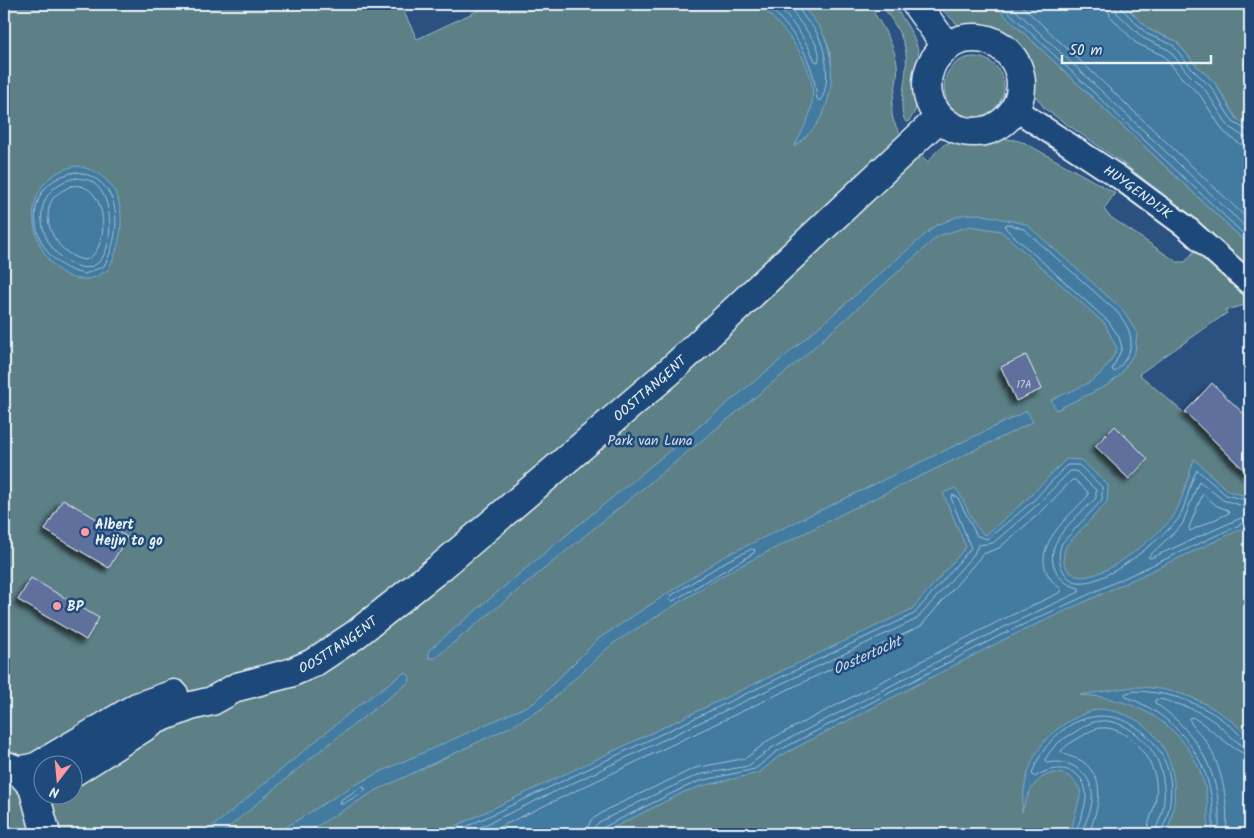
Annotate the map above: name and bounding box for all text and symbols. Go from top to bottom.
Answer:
scale bar [1062,32,1210,64]
text: 50 m [1069,39,1103,63]
street label: HUYGENDIJK [1099,160,1177,225]
street label: OOSTTANGENT [608,350,693,427]
house number: 17A [1016,376,1032,394]
park label: Park van Luna [608,430,692,452]
place label: Albert Heijn to go [95,514,163,552]
marker: Albert Heijn to go [79,526,91,538]
place label: BP [67,596,85,618]
marker: BP [51,600,63,612]
street label: OOSTTANGENT [295,610,384,680]
water label: Oostertocht [829,629,908,682]
north arrow [32,756,82,806]
text: N [47,780,62,803]

